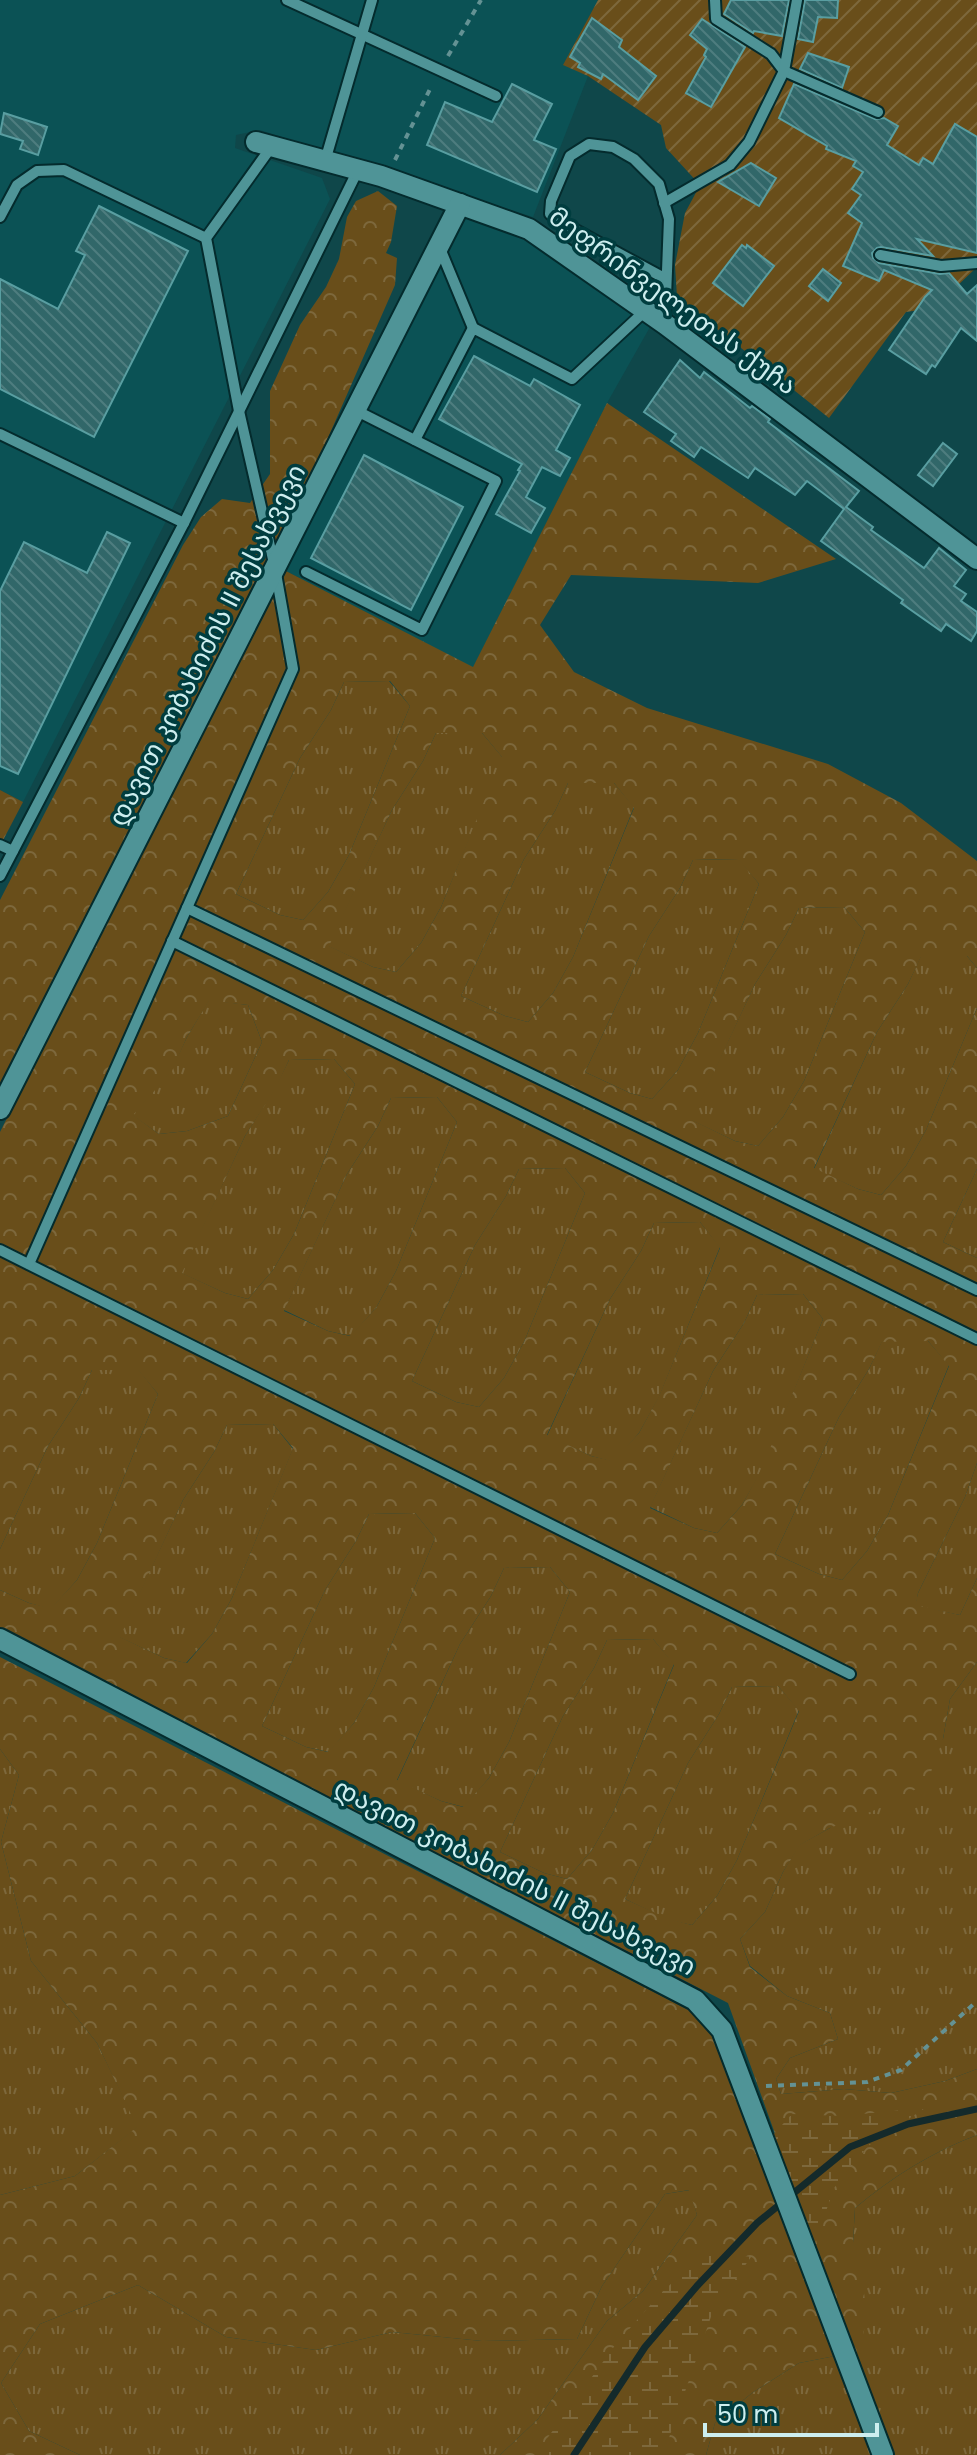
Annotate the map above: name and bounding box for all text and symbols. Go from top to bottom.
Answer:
street label: მეფრინველეთას ქუჩა [542,199,804,403]
street label: დავით კობახიძის II შესახვევი [100,458,314,832]
street label: დავით კობახიძის II შესახვევი [328,1770,702,1984]
scale bar [705,2387,877,2437]
text: 50 m [717,2398,778,2431]

